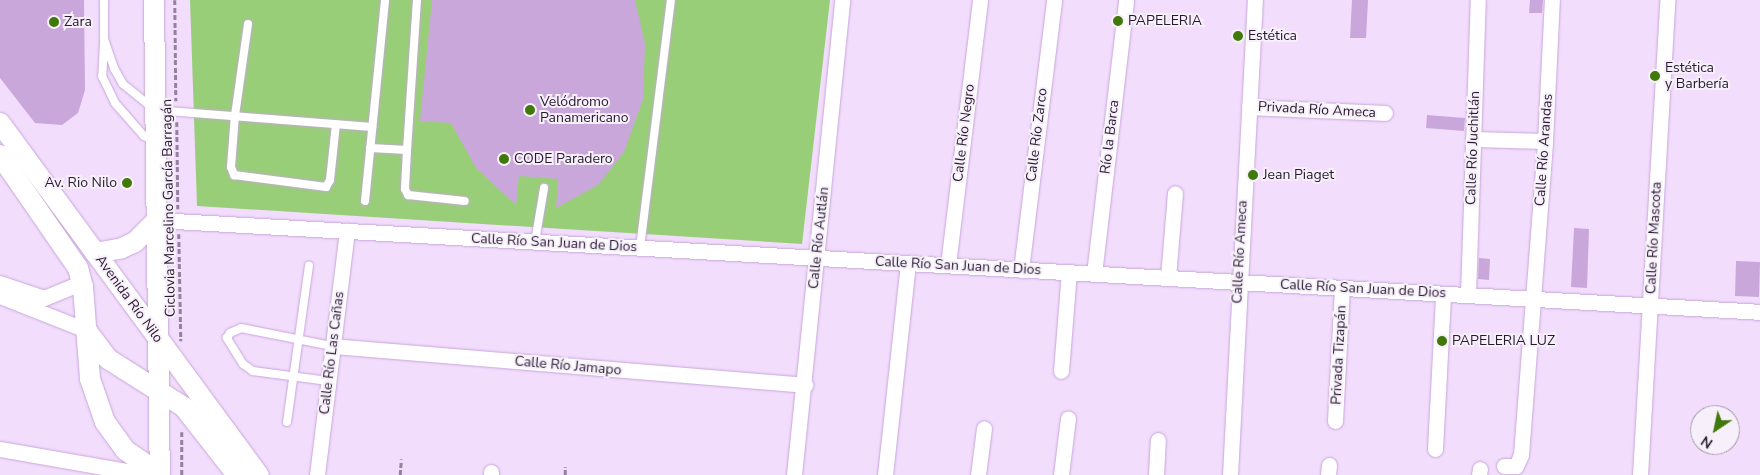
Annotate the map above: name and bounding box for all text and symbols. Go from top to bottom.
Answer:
place label: PAPELERIA [1128,13,1202,29]
place label: Zara [64,14,92,30]
marker: PAPELERIA [1112,15,1124,27]
marker: Zara [48,16,60,28]
place label: Estética [1248,28,1297,44]
marker: Estética [1232,30,1244,42]
place label: Estética y Barbería [1665,60,1729,92]
marker: Estética y Barbería [1649,70,1661,82]
street label: Calle Río Negro [950,83,978,183]
street label: Calle Río Zarco [1023,87,1051,183]
street label: Calle Río Juchitlán [1463,91,1483,205]
street label: Calle Río Arandas [1532,93,1556,207]
place label: Velódromo Panamericano [540,94,629,126]
street label: Ciclovia Marcelino García Barragán [159,99,179,317]
street label: Río la Barca [1097,99,1123,175]
street label: Privada Río Ameca [1258,99,1376,121]
marker: Velódromo Panamericano [524,104,536,116]
place label: CODE Paradero [514,151,613,167]
marker: CODE Paradero [498,153,510,165]
place label: Jean Piaget [1263,167,1334,183]
marker: Jean Piaget [1247,169,1259,181]
place label: Av. Rio Nilo [44,175,117,191]
marker: Av. Rio Nilo [121,177,133,189]
street label: Calle Río Mascota [1643,181,1665,295]
street label: Calle Río Autlán [805,186,833,290]
street label: Calle Río Ameca [1229,200,1251,304]
street label: Calle Río San Juan de Dios [471,230,637,256]
street label: Avenida Río Nilo [92,252,166,346]
street label: Calle Río San Juan de Dios [875,253,1041,279]
street label: Calle Río San Juan de Dios [1280,276,1446,302]
street label: Calle Río Las Cañas [316,290,348,416]
street label: Privada Tizapán [1328,305,1350,405]
place label: PAPELERIA LUZ [1452,333,1555,349]
marker: PAPELERIA LUZ [1436,335,1448,347]
street label: Calle Río Jamapo [514,353,622,379]
north arrow [1690,405,1740,455]
text: N [1697,431,1717,453]

